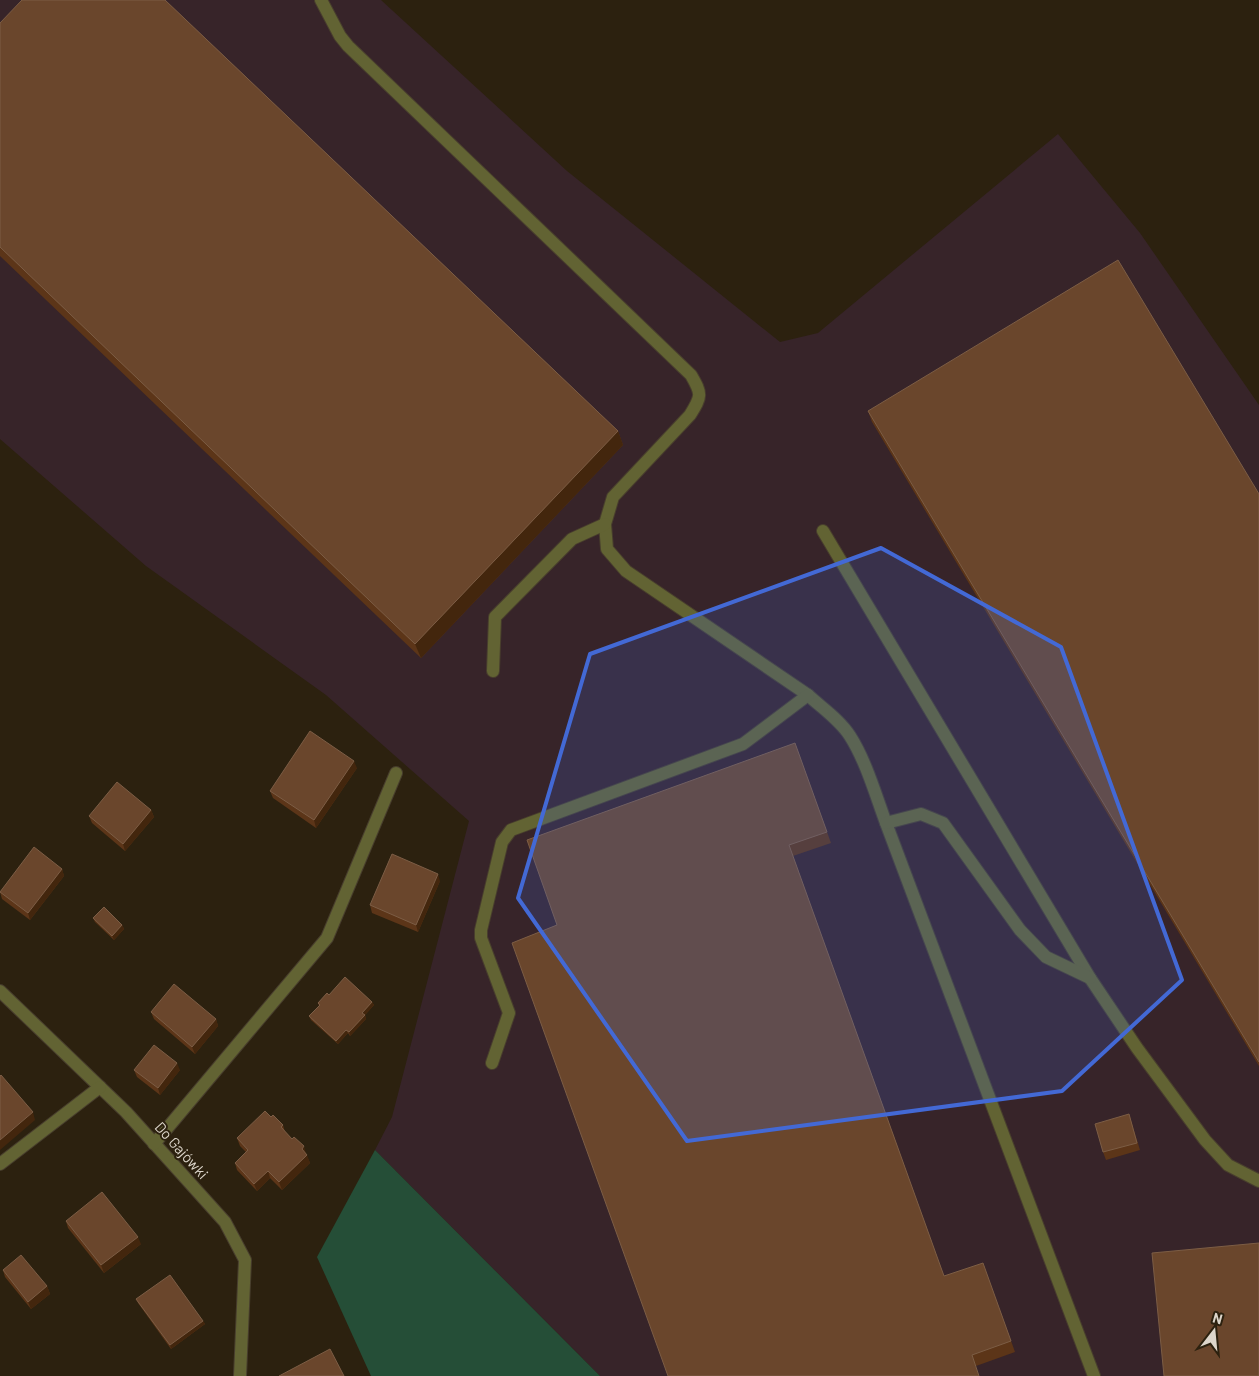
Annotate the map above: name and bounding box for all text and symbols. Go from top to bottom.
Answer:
street label: Do Gajówki [152,1118,212,1182]
north arrow [1189,1306,1239,1356]
text: N [1211,1309,1225,1327]

